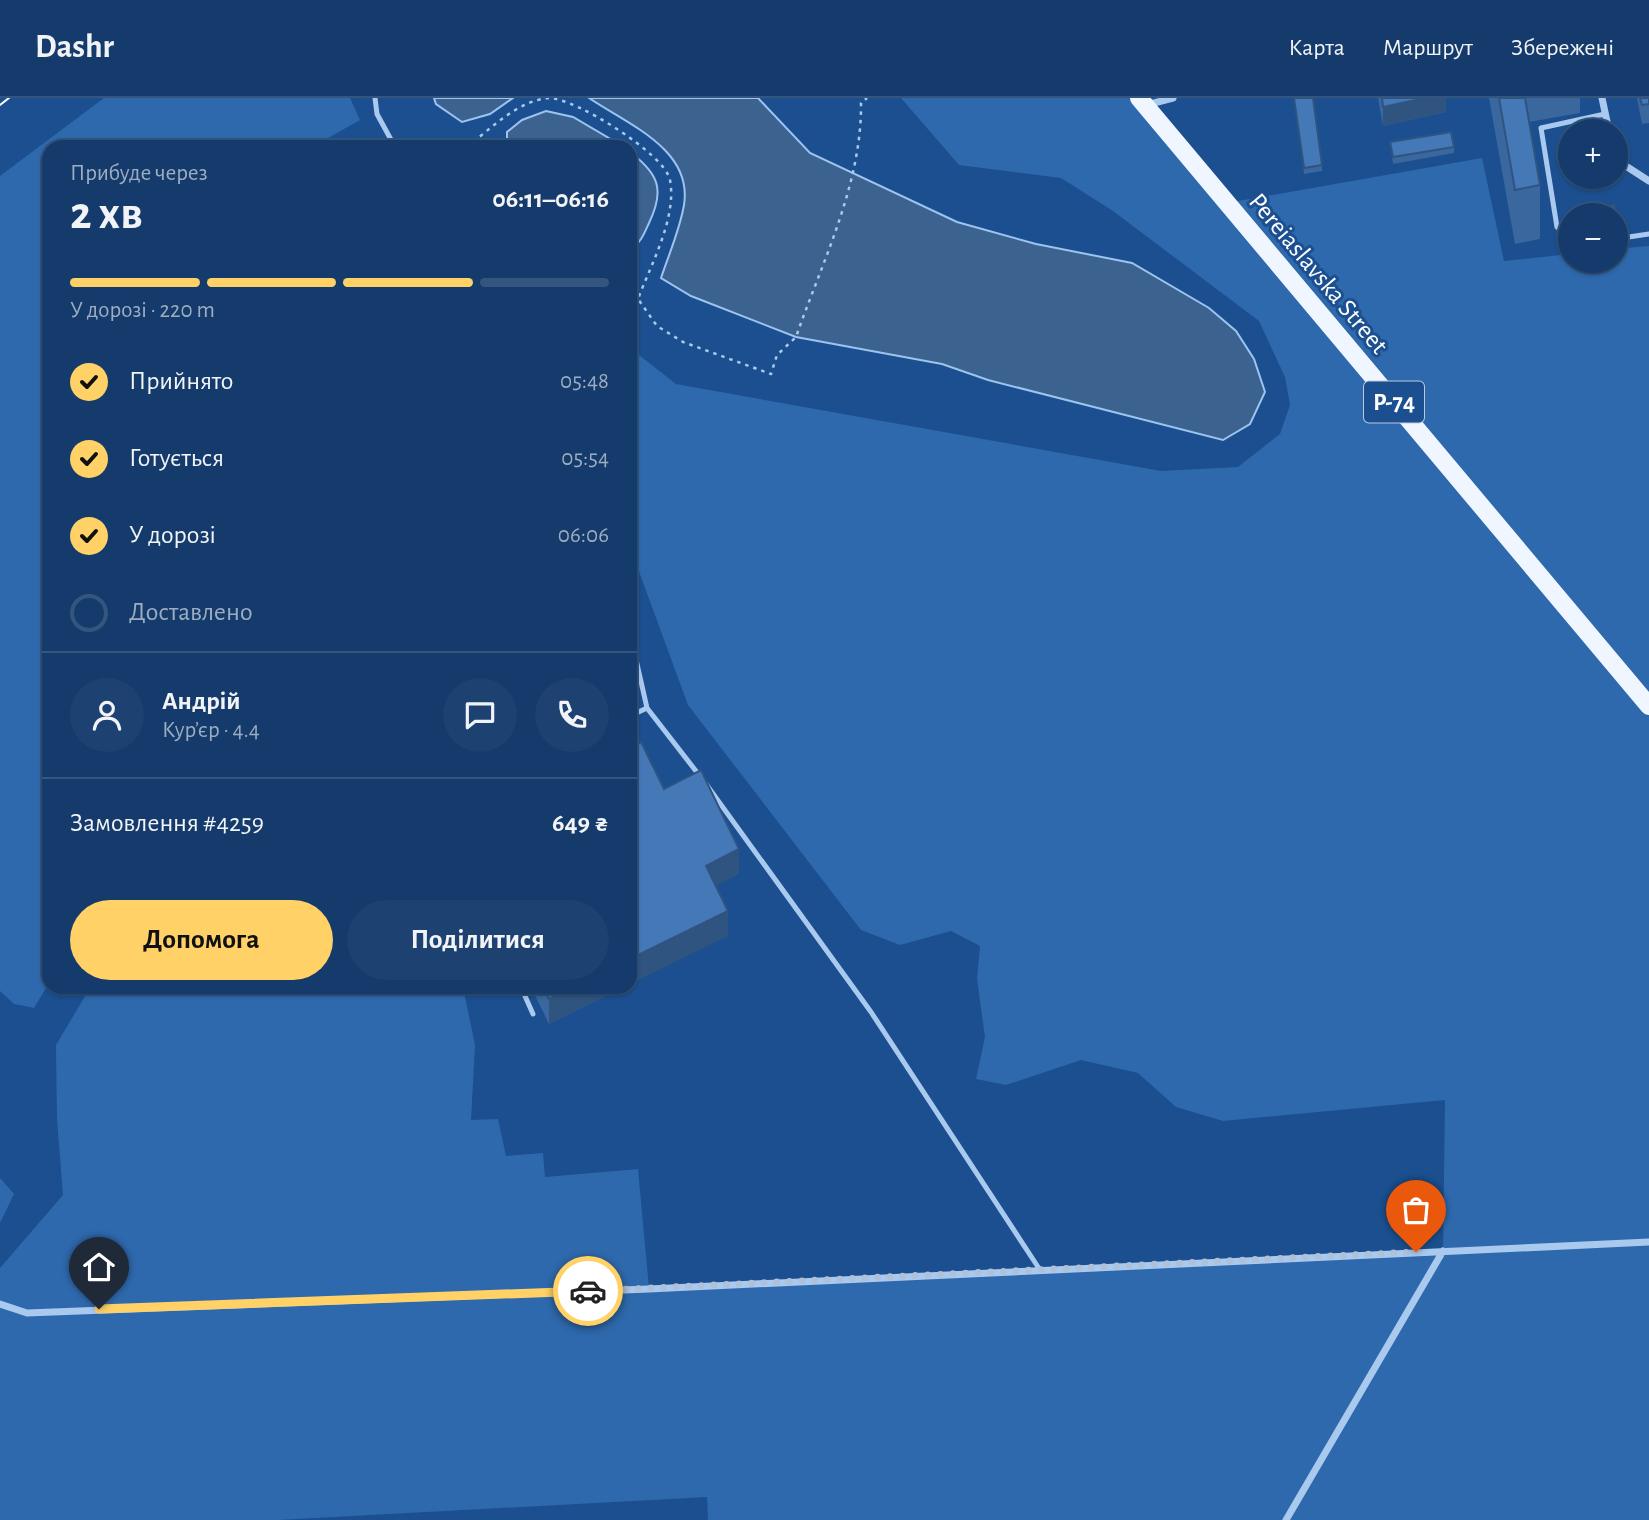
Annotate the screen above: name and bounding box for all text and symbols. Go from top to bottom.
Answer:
text: Dashr [35,31,114,64]
text: Карта [1289,36,1345,60]
text: Маршрут [1383,36,1473,60]
text: Збережені [1511,36,1614,60]
map controls [1558,119,1628,273]
button: + [1558,119,1628,189]
text: Прибуде через [70,162,208,185]
text: 06:11–06:16 [492,186,609,212]
street label: Pereiaslavska Street [1244,189,1393,359]
text: 2 хв [70,191,143,237]
button: − [1558,203,1628,273]
text: У дорозі · 220 m [70,299,215,322]
icon: check [70,363,108,401]
text: Прийнято [129,368,233,394]
text: 05:48 [560,370,609,393]
road number: Р-74 [1364,382,1424,422]
icon: check [70,440,108,478]
text: Готується [129,445,224,471]
text: 05:54 [561,447,609,470]
icon: check [70,517,108,555]
text: У дорозі [129,522,216,548]
text: 06:06 [558,524,609,547]
text: Доставлено [129,599,253,625]
button: person [70,678,144,752]
button: chat [443,678,517,752]
button: phone [535,678,609,752]
text: Андрій [162,688,241,714]
text: Кур’єр · 4.4 [162,719,260,742]
text: Замовлення #4259 [70,810,264,836]
text: 649 ₴ [552,810,609,836]
button: Допомога [70,900,333,980]
button: Поділитися [347,900,609,980]
pin [1386,1180,1446,1252]
icon: bag [1397,1191,1435,1229]
pin [69,1237,129,1309]
icon: home [80,1248,118,1286]
courier [553,1256,623,1326]
icon: car [569,1272,607,1310]

